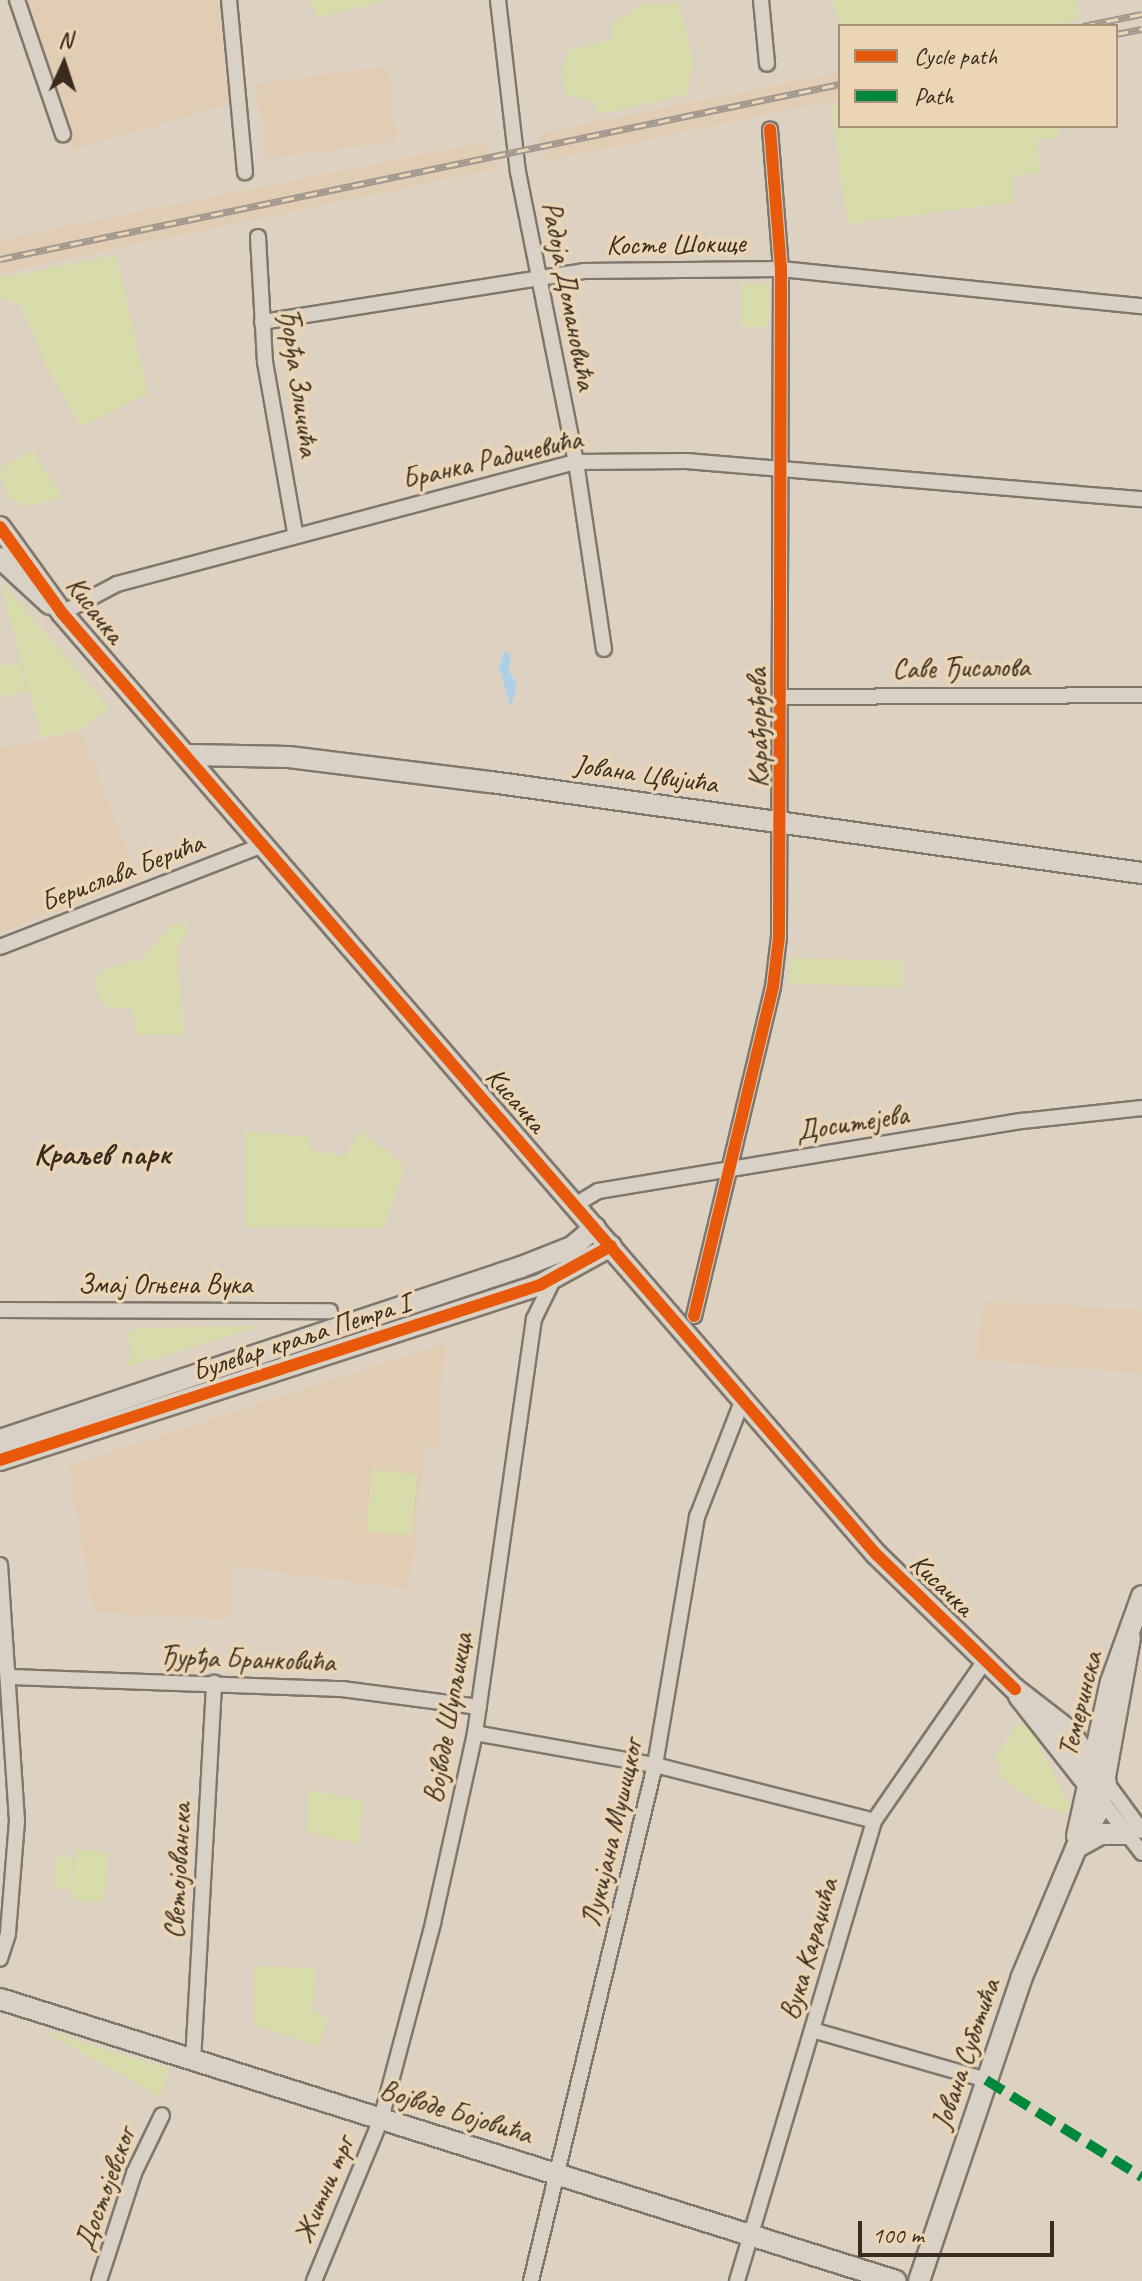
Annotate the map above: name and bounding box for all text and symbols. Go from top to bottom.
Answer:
north arrow [24,24,104,104]
legend [838,24,1118,128]
text: N [58,26,73,54]
text: Cycle path [914,41,997,71]
text: Path [914,81,954,111]
street label: Радоја Домановића [534,200,604,392]
street label: Косте Шокице [606,226,746,262]
street label: Ђорђа Зличића [272,305,326,459]
street label: Бранка Радичевића [398,422,586,496]
street label: Кисачка [58,570,132,650]
street label: Саве Ђисалова [892,650,1030,686]
street label: Карађорђева [740,668,776,788]
street label: Јована Цвијића [573,747,719,801]
street label: Берислава Берића [35,825,209,919]
street label: Кисачка [478,1060,554,1140]
street label: Доситејева [794,1098,910,1148]
district label: Краљев парк [34,1136,170,1172]
street label: Змај Огњена Вука [78,1267,252,1301]
street label: Булевар краља Петра I [188,1286,414,1388]
street label: Кисачка [903,1547,981,1623]
street label: Војводе Шупљикца [416,1630,480,1806]
street label: Ђурђа Бранковића [157,1639,337,1679]
street label: Темеринска [1051,1648,1109,1760]
street label: Лукијана Мушицког [574,1735,650,1931]
street label: Светојованска [158,1802,198,1940]
street label: Вука Караџића [773,1875,845,2023]
street label: Јована Суботића [924,1973,1008,2135]
street label: Војводе Бојовића [376,2073,536,2151]
street label: Достојевског [67,2123,143,2255]
street label: Житни трг [287,2133,361,2247]
scale bar [862,2205,1058,2255]
text: 100 m [872,2220,924,2250]

